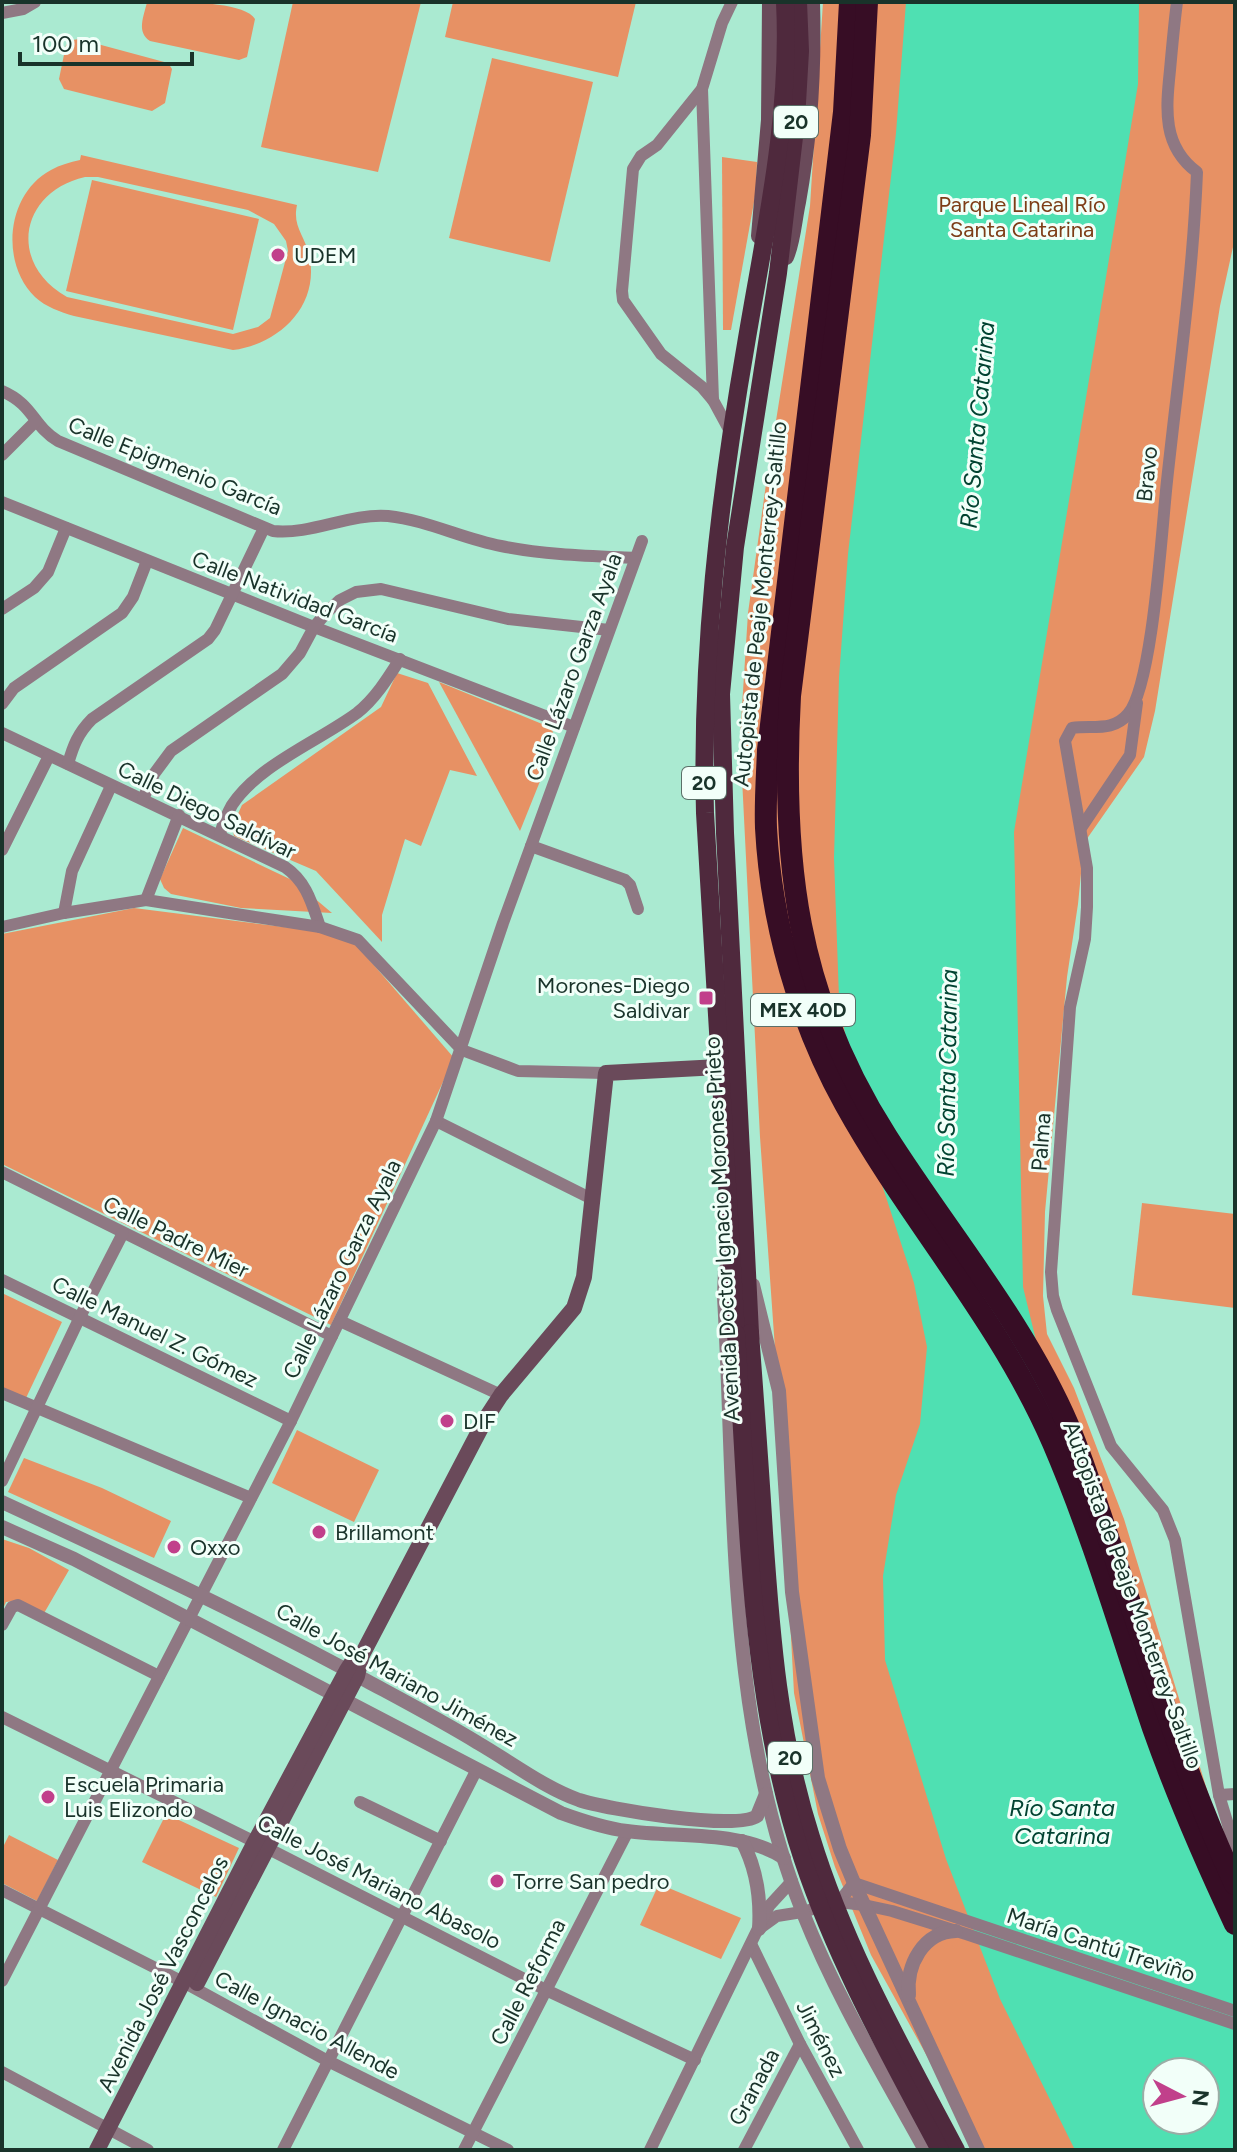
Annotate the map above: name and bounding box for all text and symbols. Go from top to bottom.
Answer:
scale bar [20,16,192,66]
text: 100 m [32,29,99,58]
road number: 20 [774,106,818,138]
park label: Parque Lineal Río Santa Catarina [938,191,1106,243]
place label: UDEM [294,242,356,269]
marker: UDEM [269,246,287,264]
water label: Río Santa Catarina [953,320,1001,530]
street label: Calle Epigmenio García [64,411,286,521]
street label: Autopista de Peaje Monterrey-Saltillo [727,420,793,788]
street label: Bravo [1131,445,1163,503]
street label: Calle Natividad García [188,545,402,649]
street label: Calle Lázaro Garza Ayala [520,549,628,785]
street label: Calle Diego Saldívar [113,755,301,865]
road number: 20 [682,767,726,799]
water label: Río Santa Catarina [931,969,963,1177]
place label: Morones-Diego Saldivar [537,972,691,1024]
marker: Morones-Diego Saldivar [697,989,715,1007]
road number: MEX 40D [751,994,855,1026]
street label: Avenida Doctor Ignacio Morones Prieto [698,1036,746,1422]
street label: Palma [1025,1112,1057,1172]
street label: Calle Lázaro Garza Ayala [277,1155,407,1383]
street label: Calle Padre Mier [99,1190,254,1284]
street label: Calle Manuel Z. Gómez [48,1270,262,1394]
place label: DIF [463,1408,496,1435]
marker: DIF [438,1412,456,1430]
street label: Autopista de Peaje Monterrey-Saltillo [1057,1418,1209,1772]
place label: Brillamont [335,1519,434,1546]
marker: Brillamont [310,1523,328,1541]
place label: Oxxo [190,1534,241,1561]
marker: Oxxo [165,1538,183,1556]
street label: Calle José Mariano Jiménez [271,1597,523,1753]
road number: 20 [768,1742,812,1774]
place label: Escuela Primaria Luis Elizondo [64,1771,224,1823]
marker: Escuela Primaria Luis Elizondo [39,1788,57,1806]
water label: Río Santa Catarina [1009,1793,1115,1850]
street label: Calle José Mariano Abasolo [253,1809,505,1955]
street label: Avenida José Vasconcelos [92,1852,234,2096]
place label: Torre San pedro [513,1868,669,1895]
marker: Torre San pedro [488,1872,506,1890]
street label: María Cantú Treviño [1003,1902,1199,1988]
street label: Calle Reforma [485,1914,571,2050]
street label: Calle Ignacio Allende [210,1965,404,2085]
street label: Jiménez [790,1996,852,2082]
street label: Granada [723,2044,785,2130]
north arrow [1141,2056,1221,2136]
text: N [1186,2088,1215,2108]

